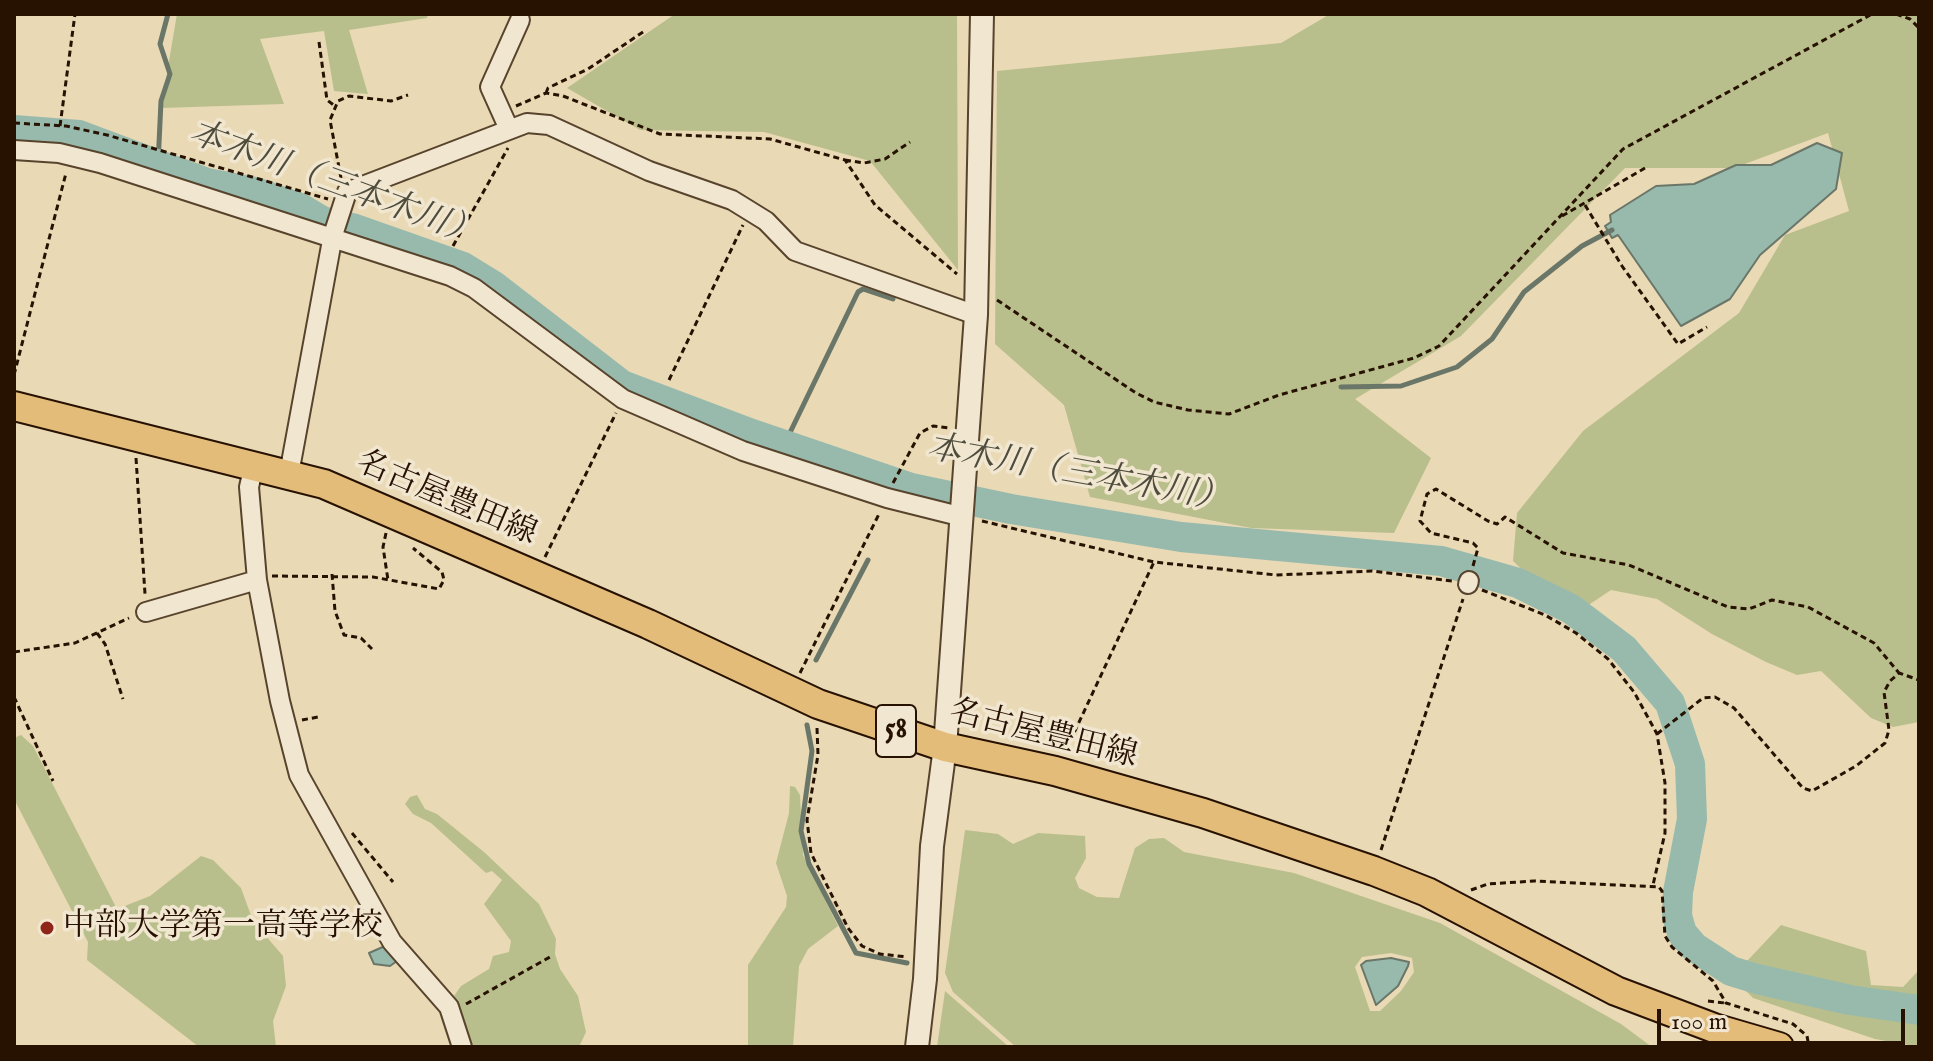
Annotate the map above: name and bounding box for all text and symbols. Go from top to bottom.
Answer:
water label: 本木川（三本木川） [183,115,485,257]
water label: 本木川（三本木川） [924,429,1232,523]
street label: 名古屋豊田線 [350,445,542,555]
street label: 名古屋豊田線 [945,694,1141,778]
road number: 58 [876,705,916,757]
place label: 中部大学第一高等学校 [63,909,383,947]
marker: 中部大学第一高等学校 [38,919,56,937]
scale bar [1661,993,1909,1043]
text: 100 m [1671,1007,1727,1038]

